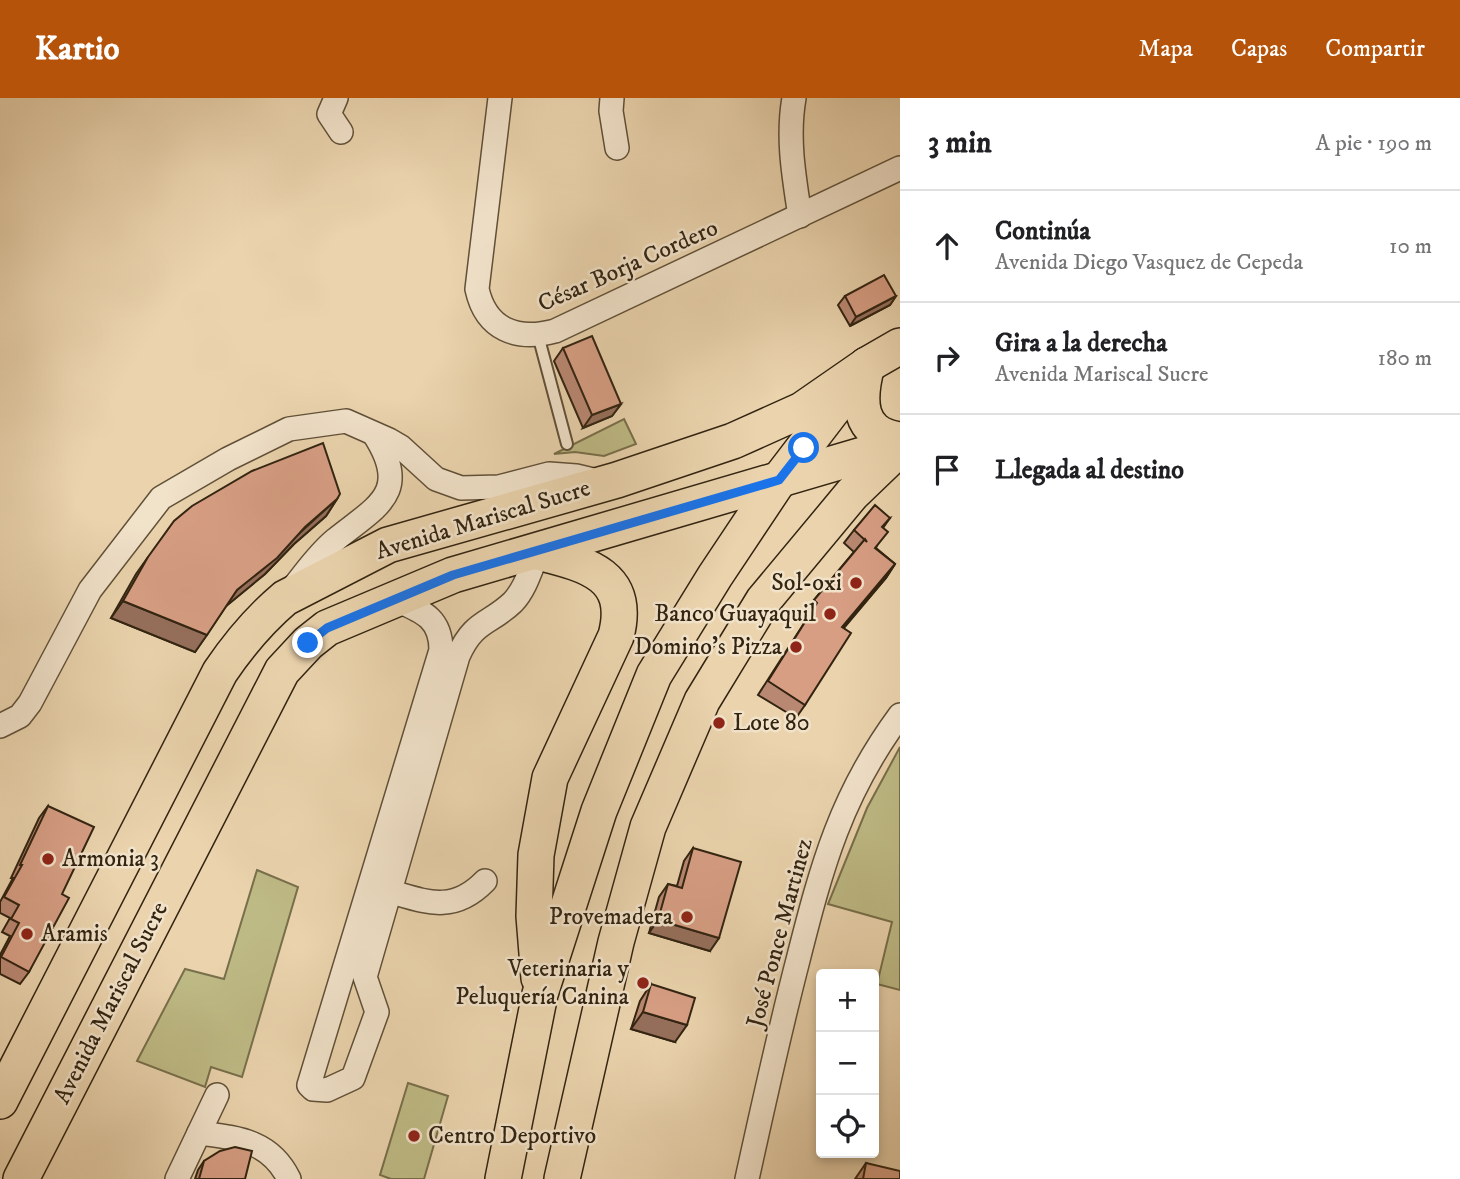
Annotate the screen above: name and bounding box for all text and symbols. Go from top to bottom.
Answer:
text: Kartio [35,29,120,70]
text: Mapa [1139,34,1193,64]
text: Capas [1231,34,1287,64]
text: Compartir [1325,34,1425,64]
text: 3 min [928,125,992,162]
text: A pie · 190 m [1316,129,1432,158]
street label: César Borja Cordero [533,213,723,319]
text: Continúa [995,215,1090,248]
icon: ahead [928,227,966,265]
text: 10 m [1389,232,1432,261]
text: Avenida Diego Vasquez de Cepeda [995,248,1303,277]
text: Gira a la derecha [995,327,1167,360]
icon: right [928,339,966,377]
text: 180 m [1377,344,1432,373]
text: Avenida Mariscal Sucre [995,360,1209,389]
route start [788,432,819,463]
icon: arrive [928,451,966,489]
text: Llegada al destino [995,454,1184,487]
street label: Avenida Mariscal Sucre [372,473,594,567]
place label: Sol-oxi [771,568,842,598]
marker: Sol-oxi [848,575,864,591]
place label: Banco Guayaquil [654,599,817,629]
marker: Banco Guayaquil [822,606,838,622]
route end [292,627,323,658]
place label: Domino's Pizza [634,632,783,662]
marker: Domino's Pizza [788,639,804,655]
place label: Lote 80 [733,708,810,738]
marker: Lote 80 [711,715,727,731]
street label: José Ponce Martinez [740,835,820,1033]
place label: Armonia 3 [62,844,159,874]
marker: Armonia 3 [40,851,56,867]
street label: Avenida Mariscal Sucre [47,897,175,1109]
place label: Provemadera [549,902,674,932]
marker: Provemadera [679,909,695,925]
place label: Aramis [41,919,108,949]
marker: Aramis [19,926,35,942]
place label: Veterinaria y Peluquería Canina [455,954,630,1012]
map controls [816,969,879,1158]
button: + [816,969,879,1032]
marker: Veterinaria y Peluquería Canina [635,975,651,991]
button: − [816,1032,879,1095]
button: locate [816,1095,879,1158]
place label: Centro Deportivo [428,1121,596,1151]
marker: Centro Deportivo [406,1128,422,1144]

